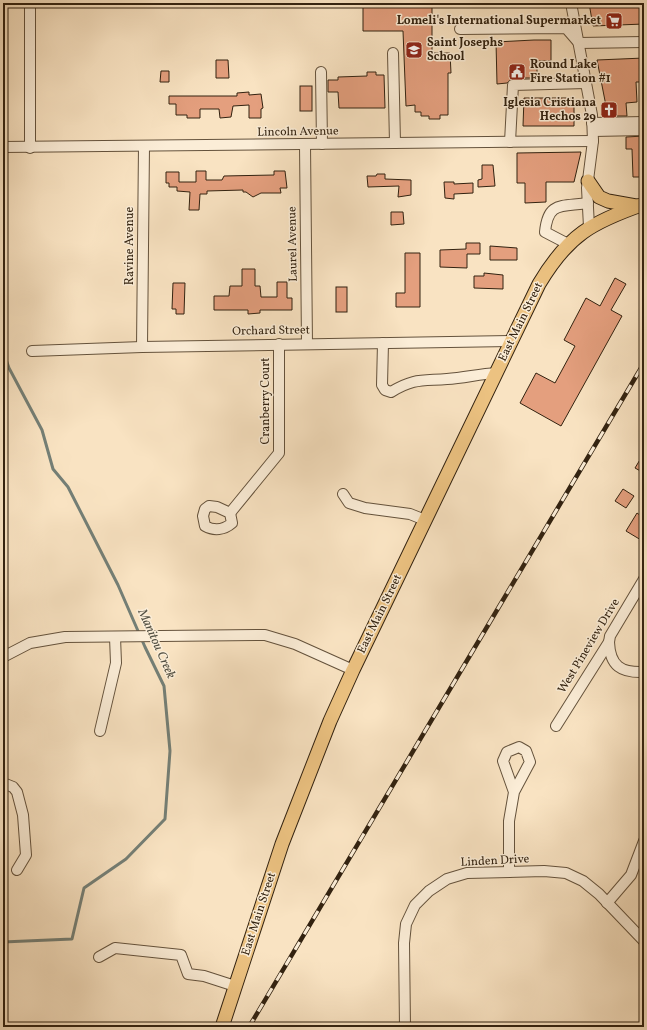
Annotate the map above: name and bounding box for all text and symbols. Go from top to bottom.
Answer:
supermarket icon: Lomeli's International Supermarket [604,11,624,31]
place label: Lomeli's International Supermarket [397,13,601,29]
place label: Saint Josephs School [427,35,503,65]
school or university icon: Saint Josephs School [404,40,424,60]
place label: Round Lake Fire Station #1 [530,57,611,87]
public building icon: Round Lake Fire Station #1 [507,62,527,82]
place label: Iglesia Cristiana Hechos 29 [503,95,596,125]
church icon: Iglesia Cristiana Hechos 29 [599,100,619,120]
street label: Lincoln Avenue [257,123,339,141]
street label: Laurel Avenue [284,206,302,282]
street label: Ravine Avenue [122,207,138,285]
street label: East Main Street [495,280,547,364]
street label: Orchard Street [232,322,310,340]
street label: Cranberry Court [258,357,274,445]
street label: East Main Street [354,572,406,656]
street label: West Pineview Drive [554,595,624,696]
water label: Manitou Creek [132,605,179,682]
street label: Linden Drive [460,851,530,871]
street label: East Main Street [238,870,280,958]

